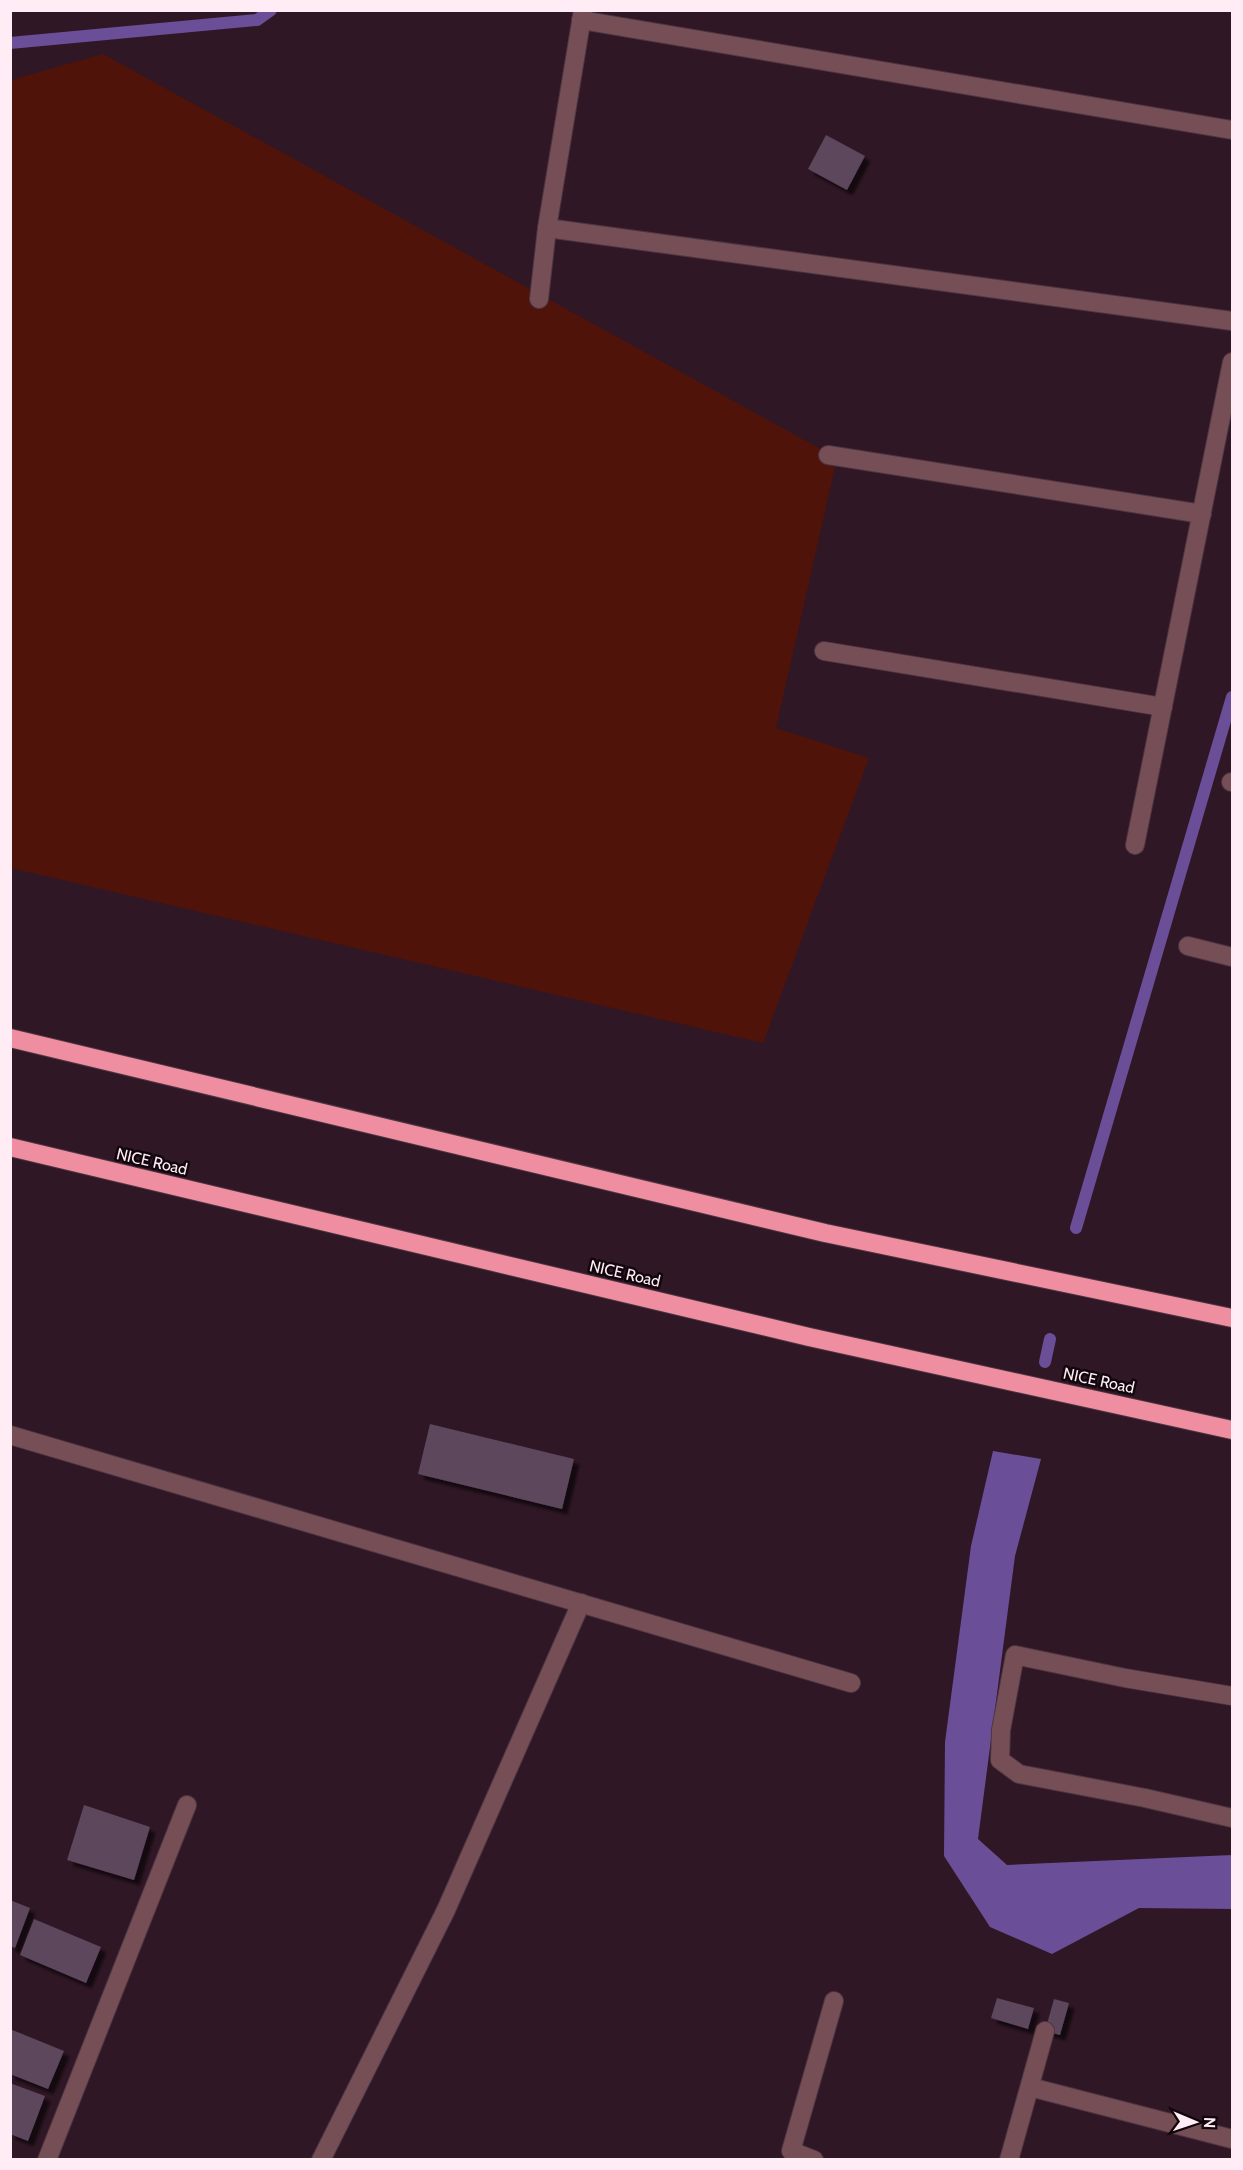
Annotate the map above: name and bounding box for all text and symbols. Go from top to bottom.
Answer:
street label: NICE Road [114,1144,189,1179]
street label: NICE Road [587,1256,662,1291]
street label: NICE Road [1062,1364,1136,1397]
north arrow [1165,2092,1225,2152]
text: N [1200,2117,1219,2128]

